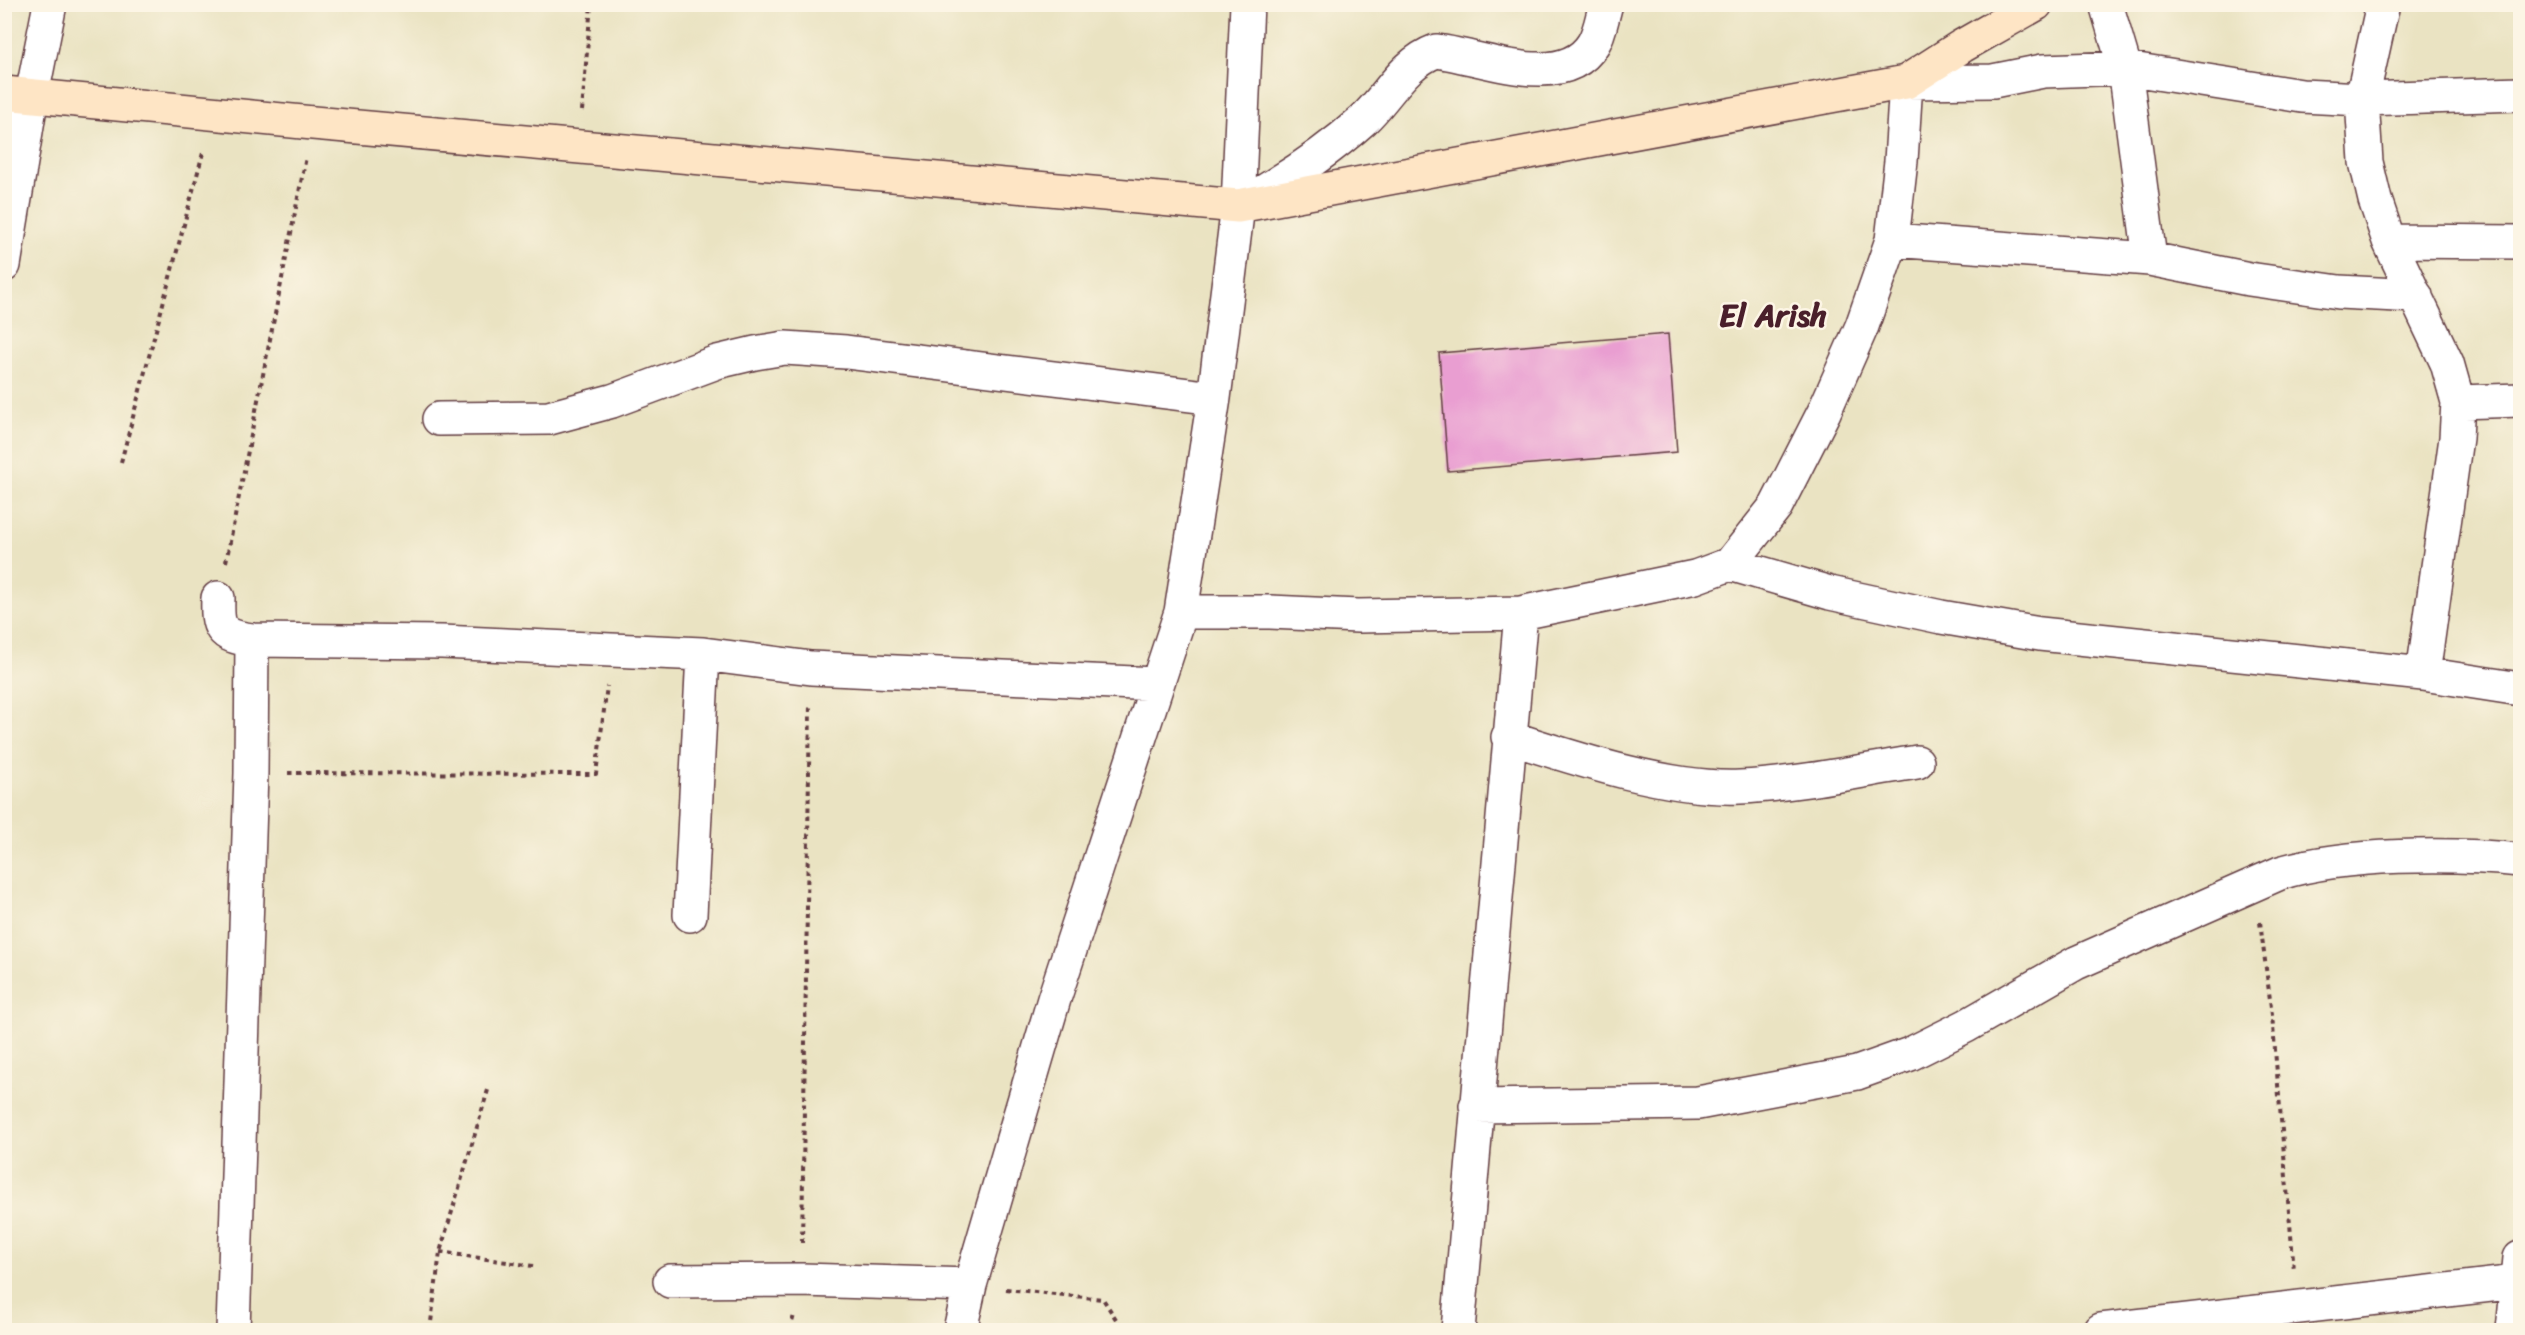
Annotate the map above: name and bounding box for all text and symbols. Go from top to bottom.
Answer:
district label: El Arish [1719,287,1827,344]

